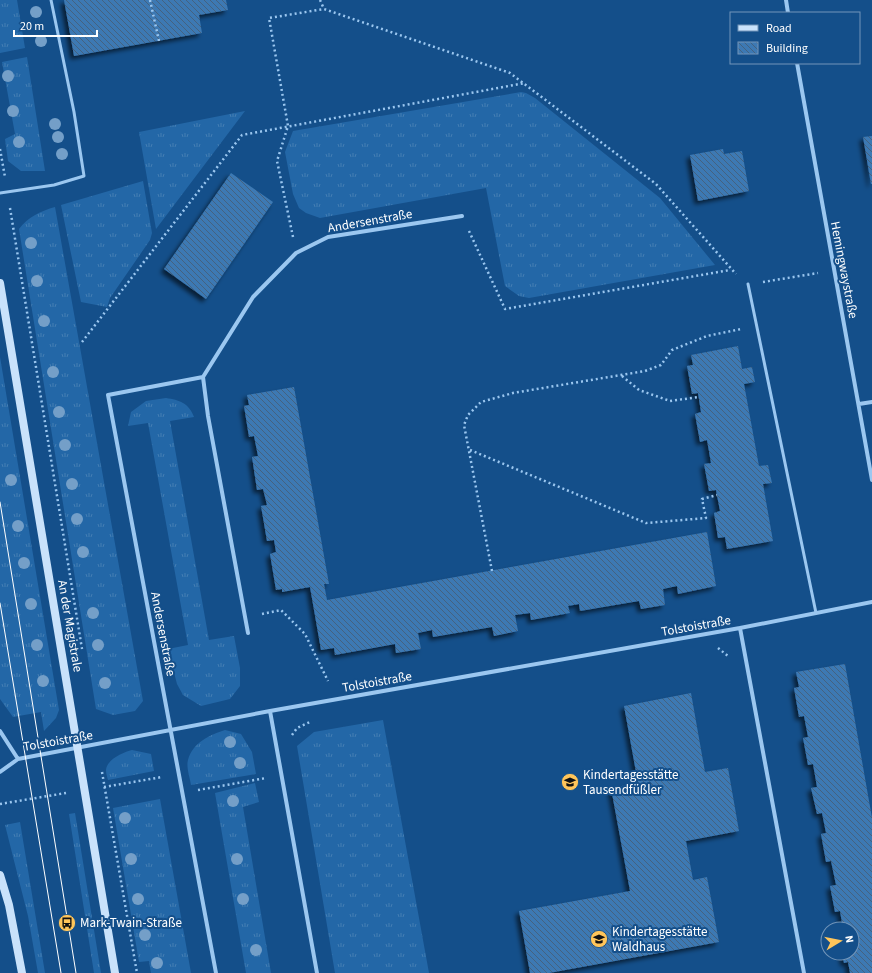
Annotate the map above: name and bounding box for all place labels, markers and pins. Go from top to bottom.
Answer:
place label: Kindertagesstätte Tausendfüßler [583,766,678,799]
school or university icon: Kindertagesstätte Tausendfüßler [560,772,580,792]
bus stop icon: Mark-Twain-Straße [57,913,77,933]
place label: Mark-Twain-Straße [80,914,182,932]
place label: Kindertagesstätte Waldhaus [612,923,707,956]
school or university icon: Kindertagesstätte Waldhaus [589,929,609,949]

